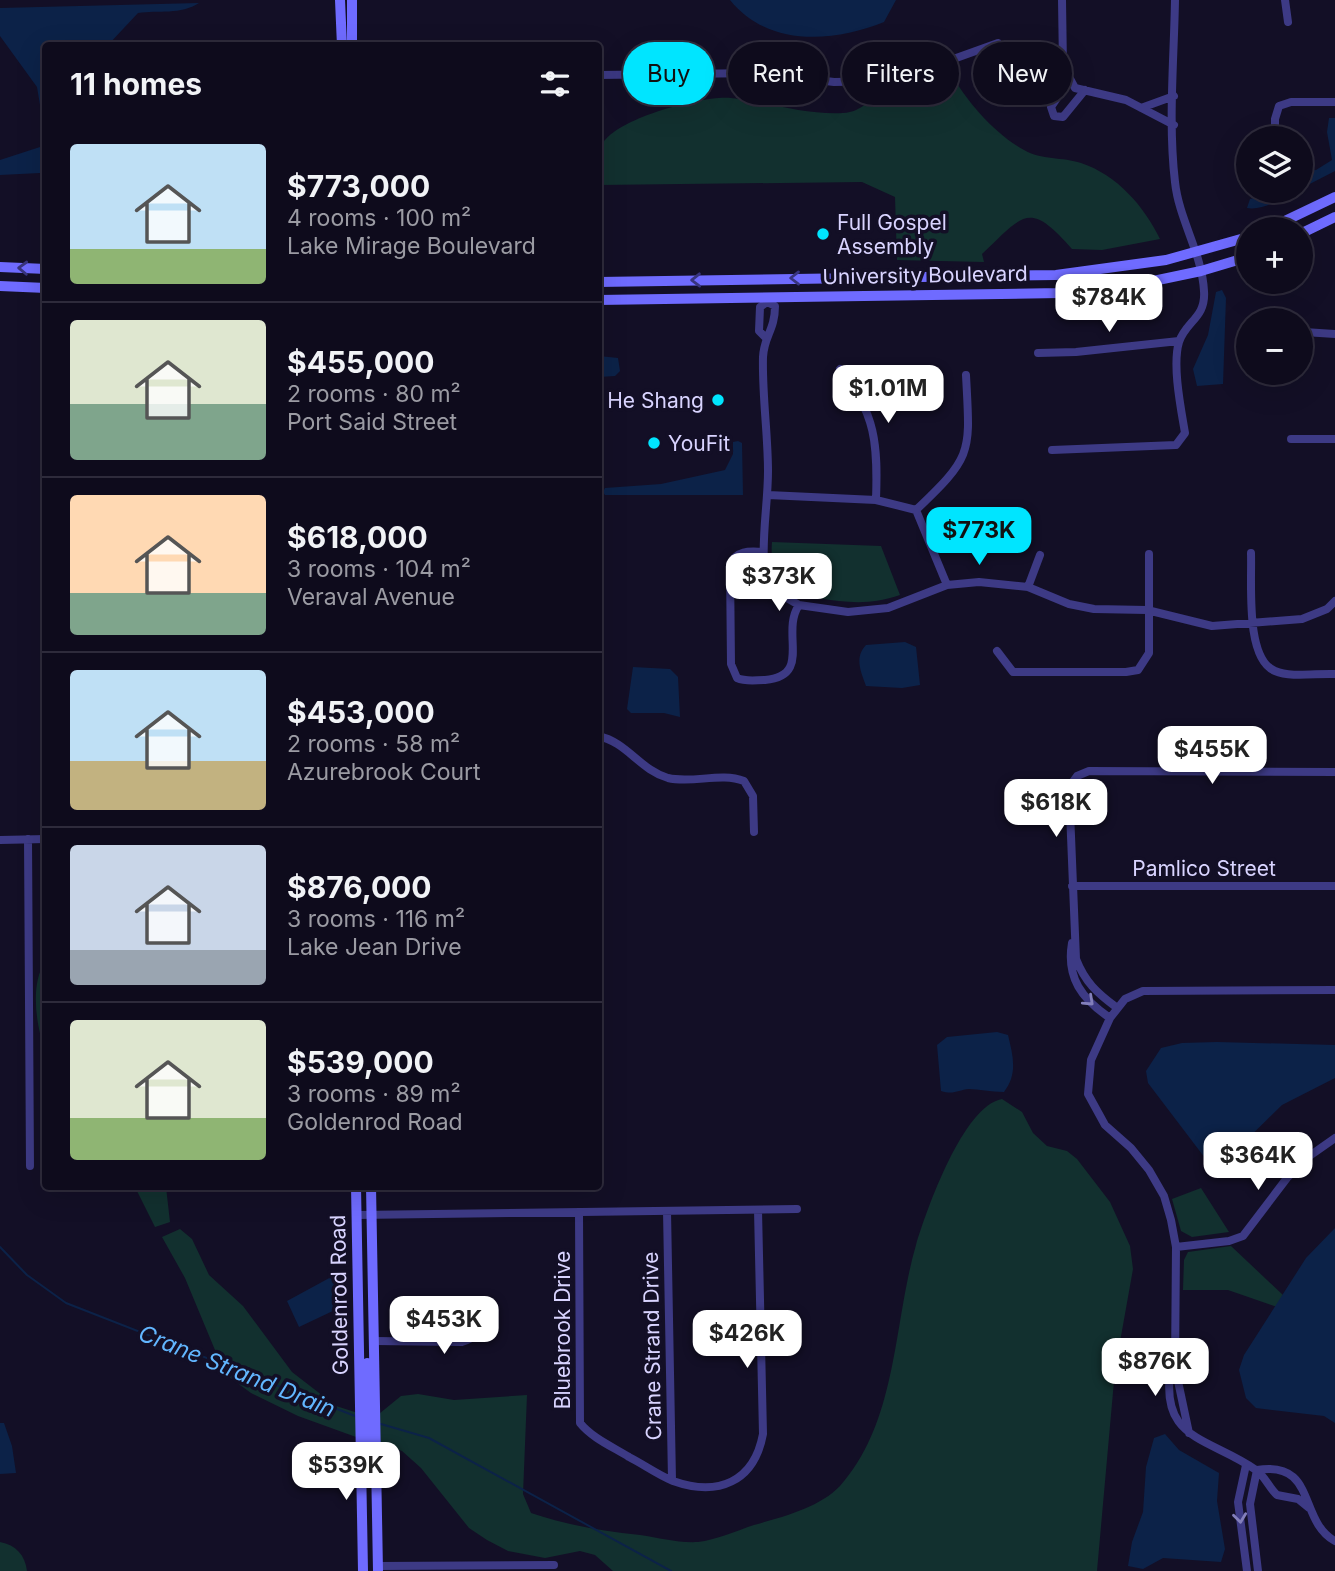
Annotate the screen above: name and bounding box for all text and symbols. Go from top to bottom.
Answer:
chip: Buy [623,42,714,105]
chip: Rent [728,42,828,105]
chip: Filters [842,42,959,105]
chip: New [973,42,1072,105]
icon: filters [536,65,574,103]
text: 11 homes [70,66,202,102]
map controls [1236,126,1313,385]
button: layers [1236,126,1313,203]
text: $773,000 [287,168,430,204]
icon: home [126,172,210,256]
text: 4 rooms · 100 m² [287,204,471,232]
place label: Full Gospel Assembly [837,210,947,259]
button: + [1236,217,1313,294]
marker: Full Gospel Assembly [815,226,831,242]
text: Lake Mirage Boulevard [287,232,536,260]
one-way arrow [17,260,28,276]
street label: University Boulevard [822,261,1028,289]
one-way arrow [789,270,799,286]
one-way arrow [690,272,701,287]
pin: $784K [1060,274,1158,334]
text: $784K [1071,283,1147,311]
button: − [1236,308,1313,385]
text: $455,000 [287,344,434,380]
icon: home [126,348,210,432]
pin: $1.01M [831,366,945,425]
text: $1.01M [849,374,927,402]
text: 2 rooms · 80 m² [287,380,461,408]
place label: He Shang [607,388,704,413]
marker: He Shang [710,392,726,408]
text: Port Said Street [287,408,457,436]
place label: YouFit [668,431,730,456]
marker: YouFit [646,435,662,451]
pin: $773K [930,508,1028,567]
text: $773K [942,516,1016,544]
text: $618,000 [287,519,428,555]
icon: home [126,523,210,607]
pin: $373K [730,554,828,613]
text: 3 rooms · 104 m² [287,555,471,583]
text: $373K [742,562,816,590]
text: Veraval Avenue [287,583,455,611]
text: $453,000 [287,694,435,730]
icon: home [126,698,210,782]
pin: $455K [1163,726,1261,786]
text: 2 rooms · 58 m² [287,730,460,758]
text: $455K [1174,735,1250,763]
text: Azurebrook Court [287,758,481,786]
pin: $618K [1007,780,1105,839]
text: $618K [1020,788,1092,816]
street label: Pamlico Street [1132,856,1276,881]
text: $876,000 [287,869,432,905]
icon: home [126,873,210,957]
text: 3 rooms · 116 m² [287,905,465,933]
text: Lake Jean Drive [287,933,462,961]
one-way arrow [1081,993,1094,1006]
text: $539,000 [287,1044,434,1080]
icon: home [126,1048,210,1132]
text: 3 rooms · 89 m² [287,1080,461,1108]
text: Goldenrod Road [287,1108,463,1136]
pin: $364K [1209,1132,1307,1192]
text: $364K [1220,1141,1296,1169]
street label: Goldenrod Road [325,1215,353,1375]
street label: Bluebrook Drive [550,1251,575,1409]
street label: Crane Strand Drive [638,1251,666,1441]
pin: $453K [395,1296,493,1356]
text: $453K [406,1305,482,1333]
pin: $426K [698,1310,796,1370]
water label: Crane Strand Drain [135,1319,339,1423]
text: $426K [709,1319,785,1347]
pin: $876K [1106,1338,1204,1398]
text: $876K [1118,1347,1192,1375]
pin: $539K [297,1442,395,1502]
text: $539K [308,1451,384,1479]
one-way arrow [1232,1512,1247,1523]

